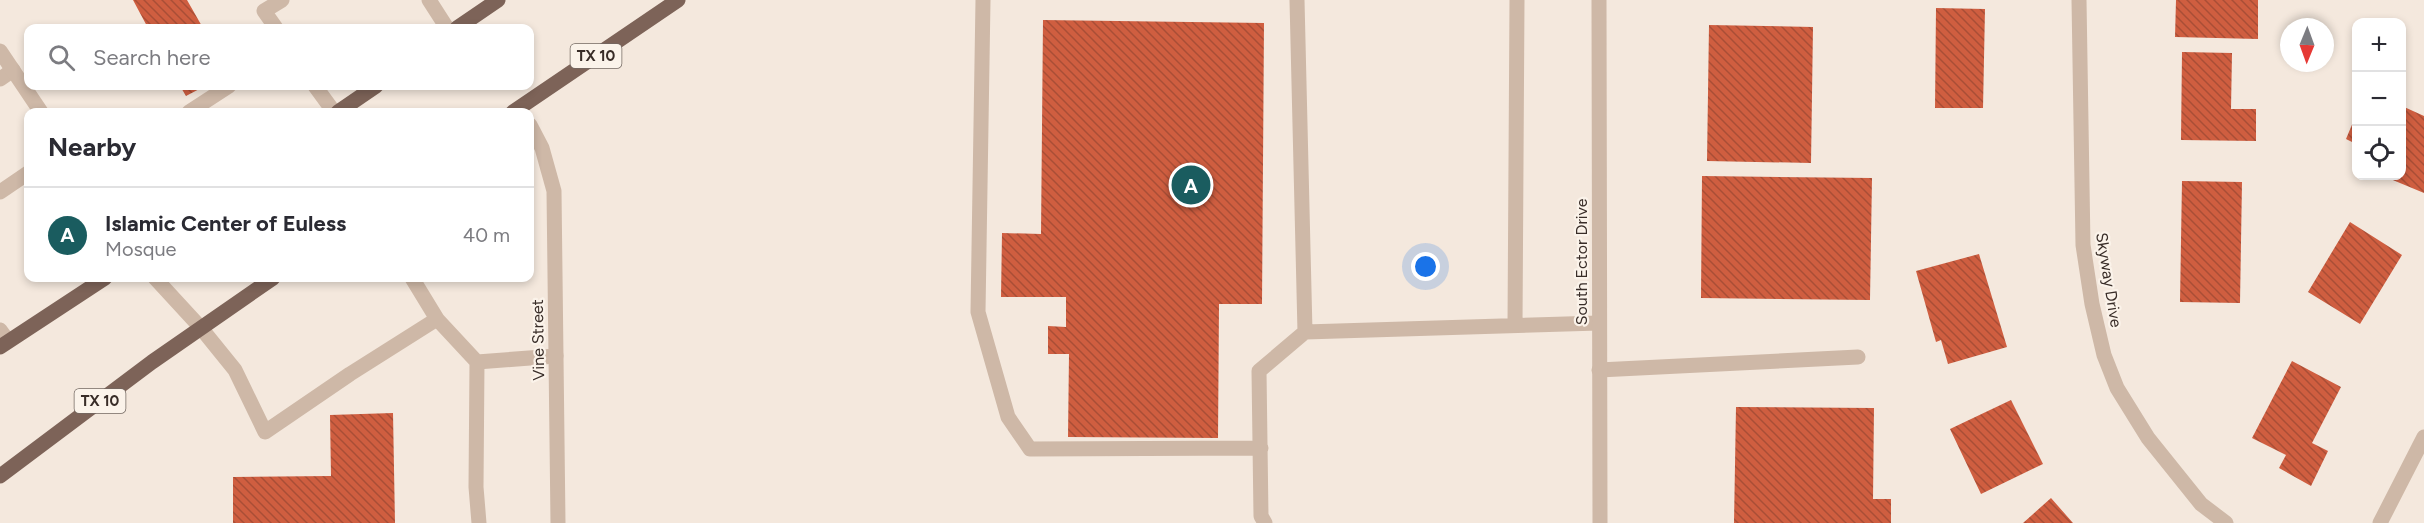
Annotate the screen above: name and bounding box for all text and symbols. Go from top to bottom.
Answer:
north arrow [2280,18,2334,72]
map controls [2352,18,2406,180]
button: + [2352,18,2406,72]
search box [24,24,534,90]
icon: search [45,41,78,74]
text: Search here [93,44,211,71]
road number: TX 10 [570,44,622,68]
button: − [2352,72,2406,126]
button: locate [2352,126,2406,180]
text: Nearby [48,131,136,163]
pin: A [1172,162,1210,207]
street label: South Ector Drive [1572,198,1591,325]
text: Islamic Center of Euless [105,210,346,237]
text: A [60,223,75,247]
text: 40 m [463,223,510,247]
street label: Skyway Drive [2092,231,2126,329]
text: Mosque [105,237,176,261]
your location [1411,252,1440,281]
street label: Vine Street [528,299,548,381]
road number: TX 10 [74,389,126,413]

